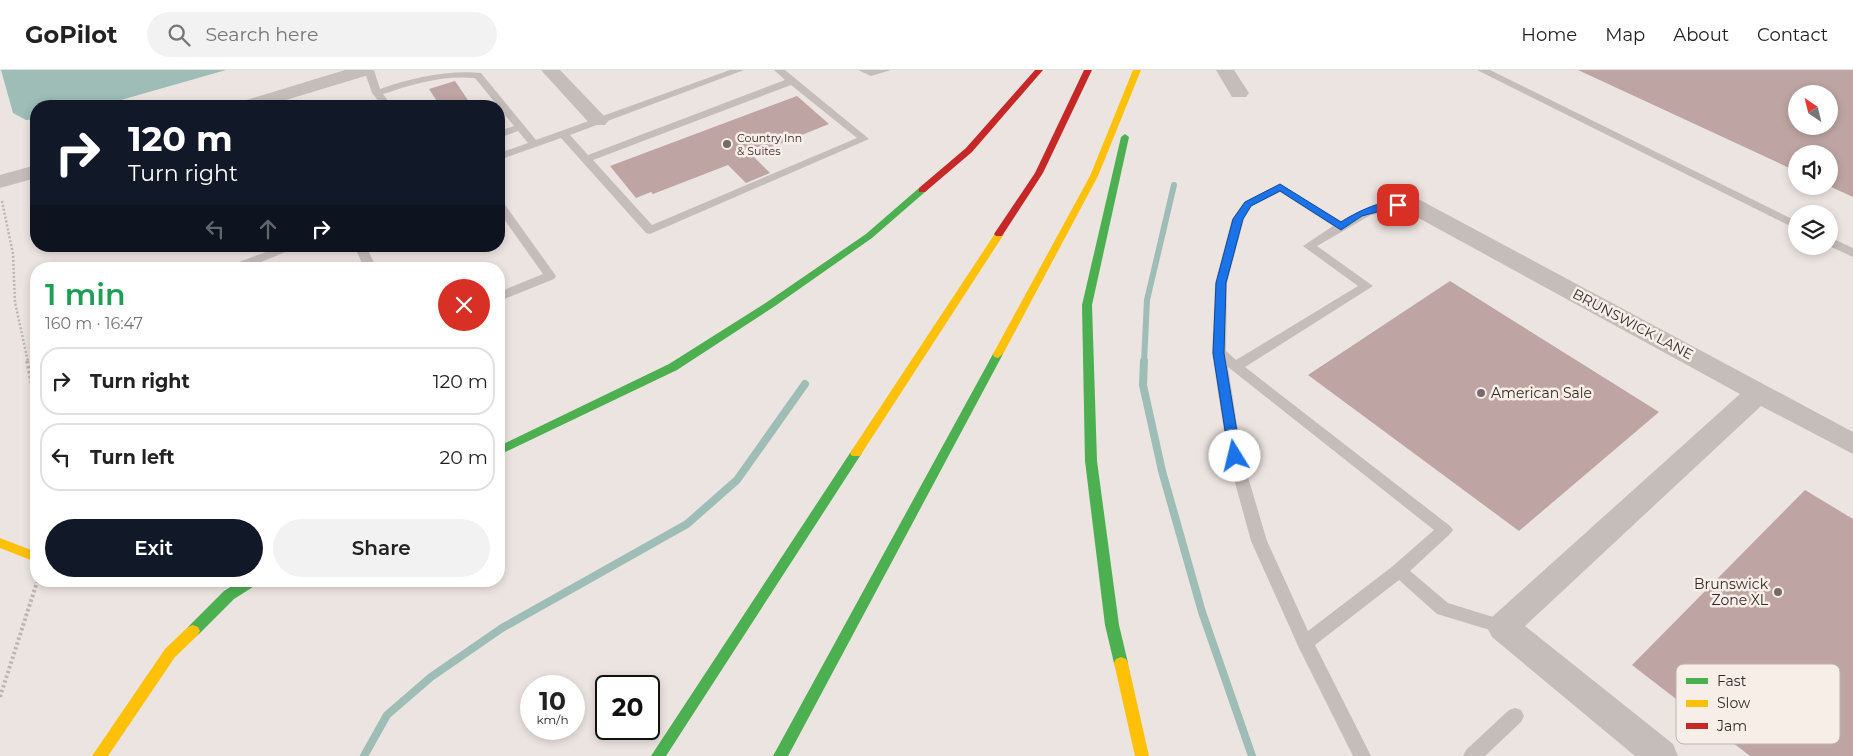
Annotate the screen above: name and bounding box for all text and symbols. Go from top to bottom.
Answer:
search box [147,12,497,57]
text: GoPilot [25,20,117,49]
icon: search [165,21,193,49]
text: Search here [205,23,318,46]
text: Home [1521,24,1577,46]
text: Map [1605,24,1645,46]
text: About [1673,24,1729,46]
text: Contact [1757,24,1828,46]
north arrow [1788,85,1838,135]
map controls [1788,85,1838,255]
text: 120 m [128,117,233,160]
icon: right [45,120,110,185]
place label: Country Inn & Suites [737,131,802,158]
marker: Country Inn & Suites [721,138,733,150]
button: sound [1788,145,1838,195]
text: Turn right [128,160,238,187]
pin [1377,184,1419,226]
icon: arrive [1384,191,1412,219]
button: layers [1788,205,1838,255]
icon: left [201,215,229,243]
icon: ahead [254,215,282,243]
icon: right [307,215,335,243]
text: 1 min [45,276,126,313]
button: close [438,279,490,331]
street label: BRUNSWICK LANE [1570,285,1696,363]
text: 160 m · 16:47 [45,314,143,333]
icon: right [47,367,75,395]
text: Turn right [90,370,190,393]
text: 120 m [433,370,488,393]
place label: American Sale [1491,384,1592,402]
marker: American Sale [1475,387,1487,399]
position arrow [1208,429,1260,481]
icon: left [47,443,75,471]
text: Turn left [90,446,175,469]
text: 20 m [440,446,488,469]
button: Exit [45,519,263,577]
button: Share [273,519,490,577]
place label: Brunswick Zone XL [1694,575,1769,609]
marker: Brunswick Zone XL [1772,586,1784,598]
legend [1676,664,1840,744]
text: Fast [1717,672,1747,690]
speed limit sign: 20 [595,675,660,740]
text: 10 [539,686,566,716]
text: Slow [1717,694,1751,712]
text: km/h [536,712,569,727]
text: Jam [1716,717,1747,735]

